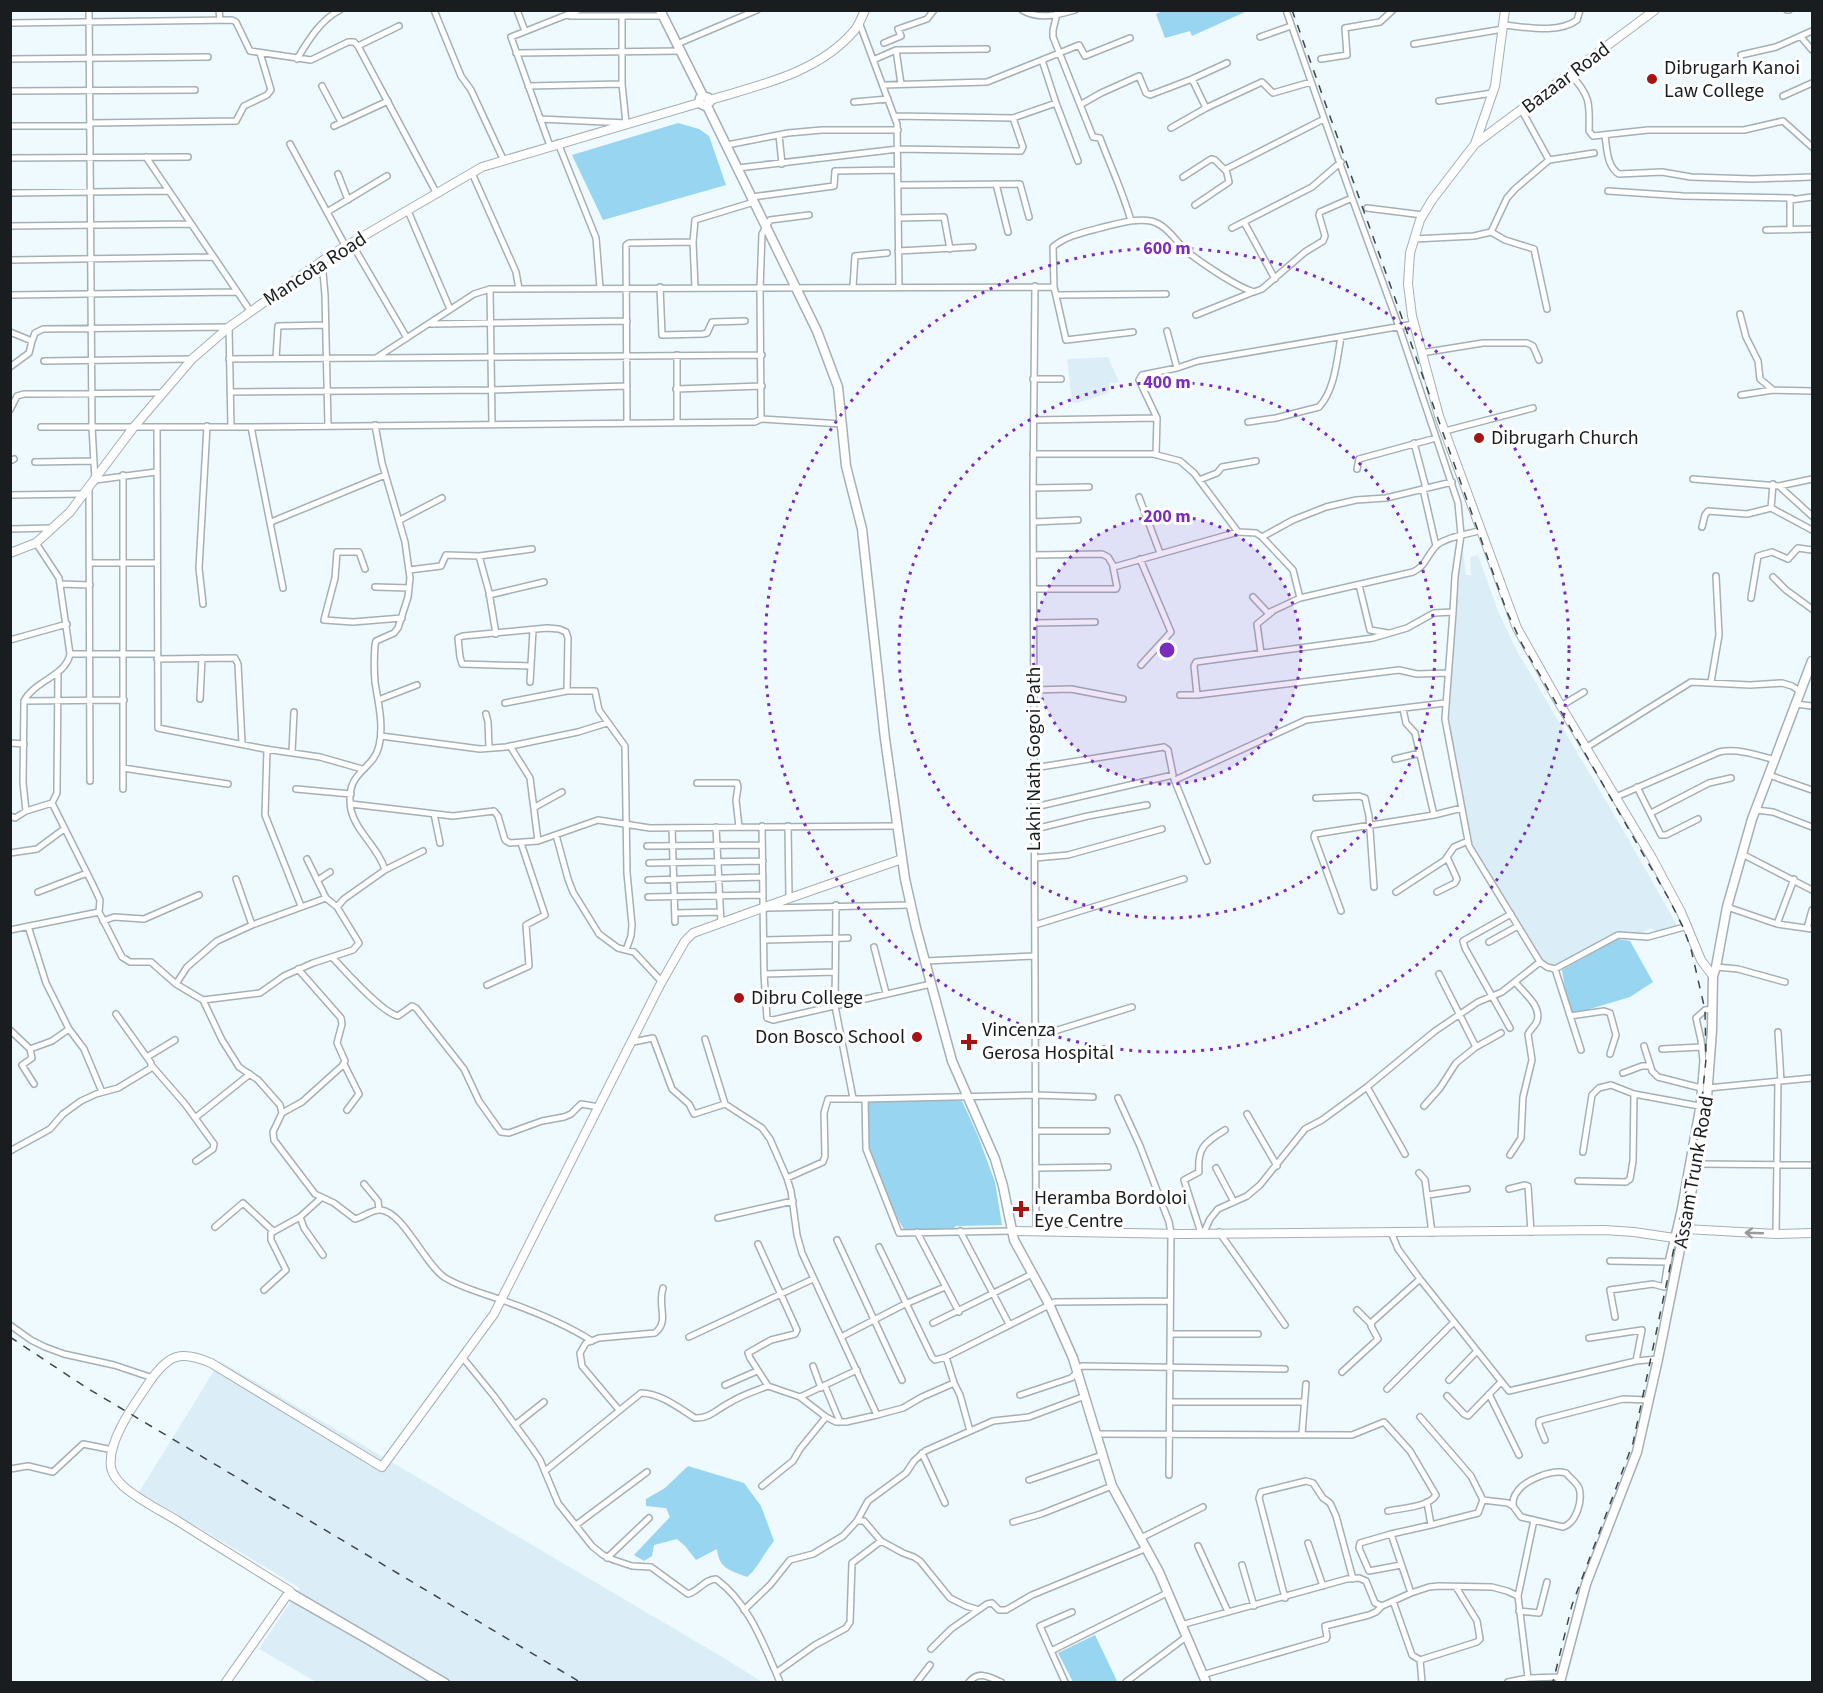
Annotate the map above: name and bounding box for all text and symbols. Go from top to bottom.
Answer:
street label: Bazaar Road [1516,36,1616,120]
place label: Dibrugarh Kanoi Law College [1664,54,1800,105]
marker: Dibrugarh Kanoi Law College [1645,72,1659,86]
street label: Mancota Road [258,225,372,313]
text: 600 m [1143,236,1191,261]
text: 400 m [1143,370,1191,395]
place label: Dibrugarh Church [1491,424,1639,452]
marker: Dibrugarh Church [1472,431,1486,445]
text: 200 m [1143,504,1191,529]
centre of rings [1157,640,1177,660]
street label: Lakhi Nath Gogoi Path [1020,667,1048,851]
place label: Dibru College [751,984,863,1012]
marker: Dibru College [732,991,746,1005]
place label: Vincenza Gerosa Hospital [982,1016,1114,1067]
place label: Don Bosco School [755,1023,905,1051]
marker: Don Bosco School [910,1030,924,1044]
marker: Vincenza Gerosa Hospital [960,1033,978,1051]
street label: Assam Trunk Road [1667,1094,1721,1250]
place label: Heramba Bordoloi Eye Centre [1034,1184,1187,1235]
marker: Heramba Bordoloi Eye Centre [1012,1200,1030,1218]
one-way arrow [1745,1227,1765,1238]

